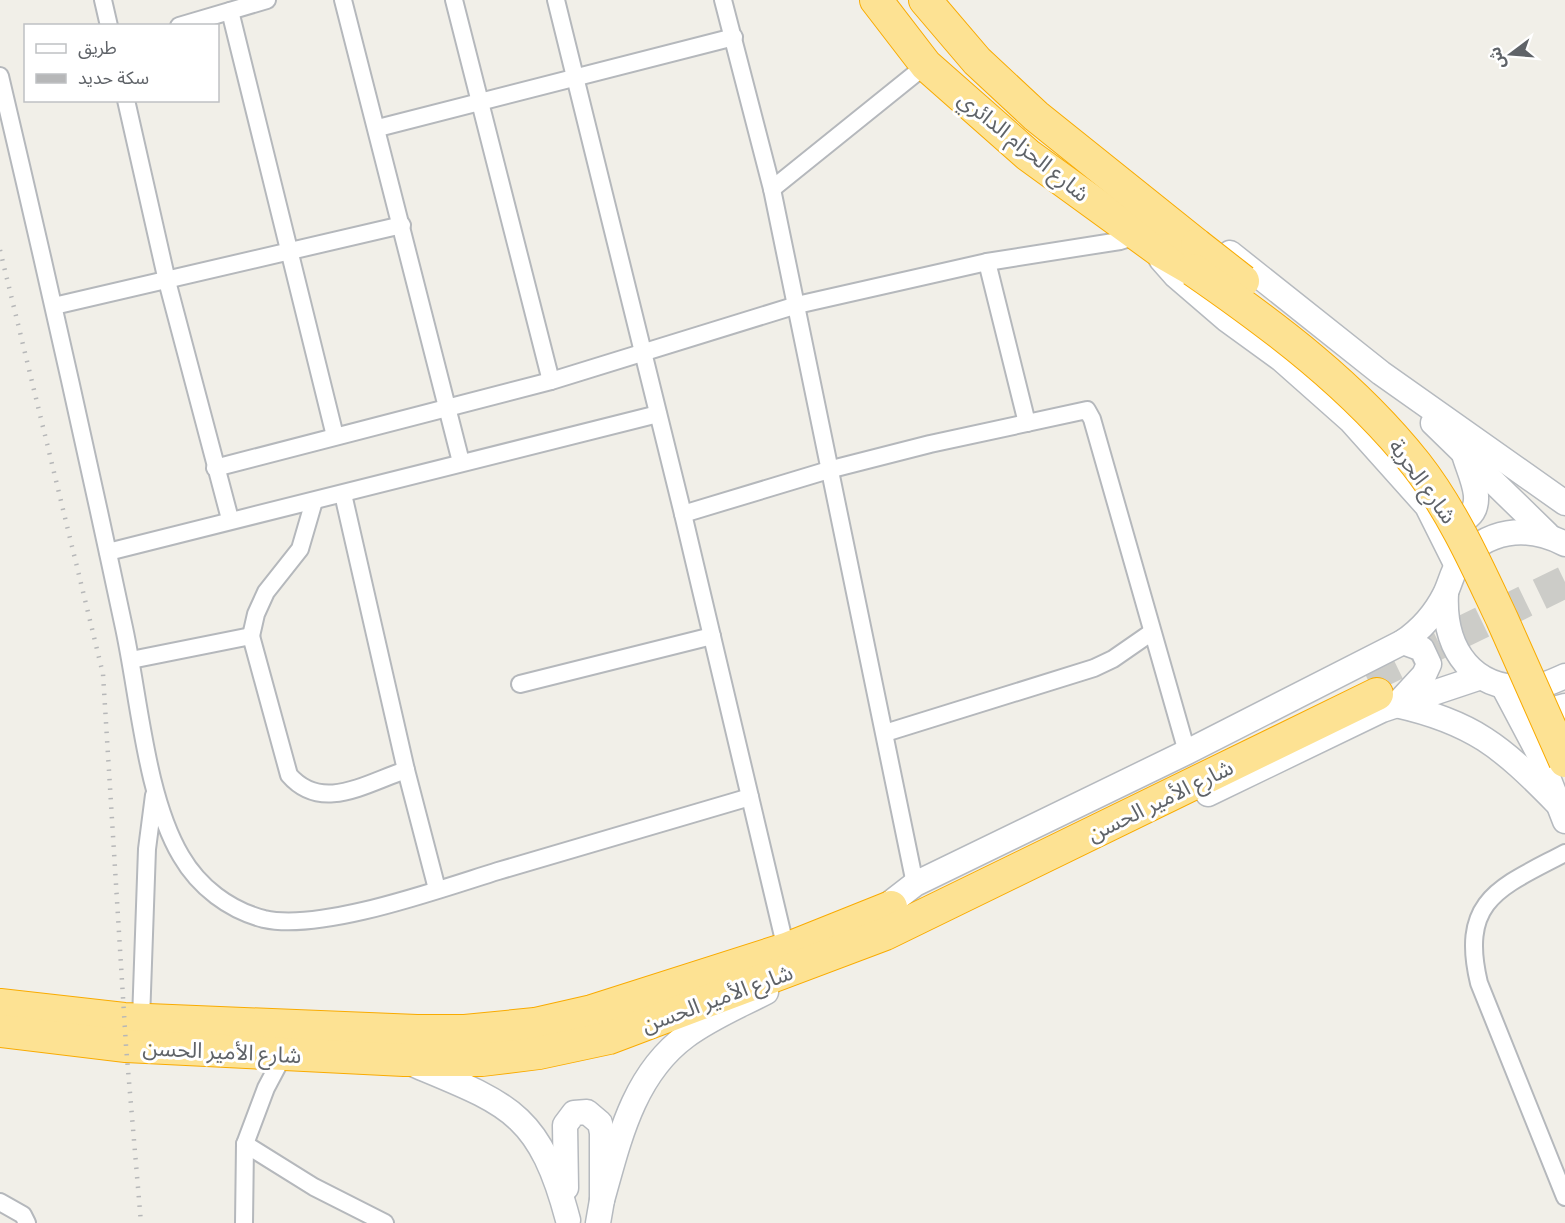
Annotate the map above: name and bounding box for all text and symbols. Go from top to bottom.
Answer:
legend [24,24,219,102]
north arrow [1481,24,1541,84]
text: طريق [78,36,117,59]
text: ش [1484,45,1509,71]
text: سكة حديد [78,66,149,88]
street label: شارع الحزام الدائري [951,84,1095,210]
street label: شارع الحرية [1380,433,1463,531]
street label: شارع الأمير الحسن [1082,753,1239,850]
street label: شارع الأمير الحسن [638,958,797,1041]
street label: شارع الأمير الحسن [142,1033,302,1072]

